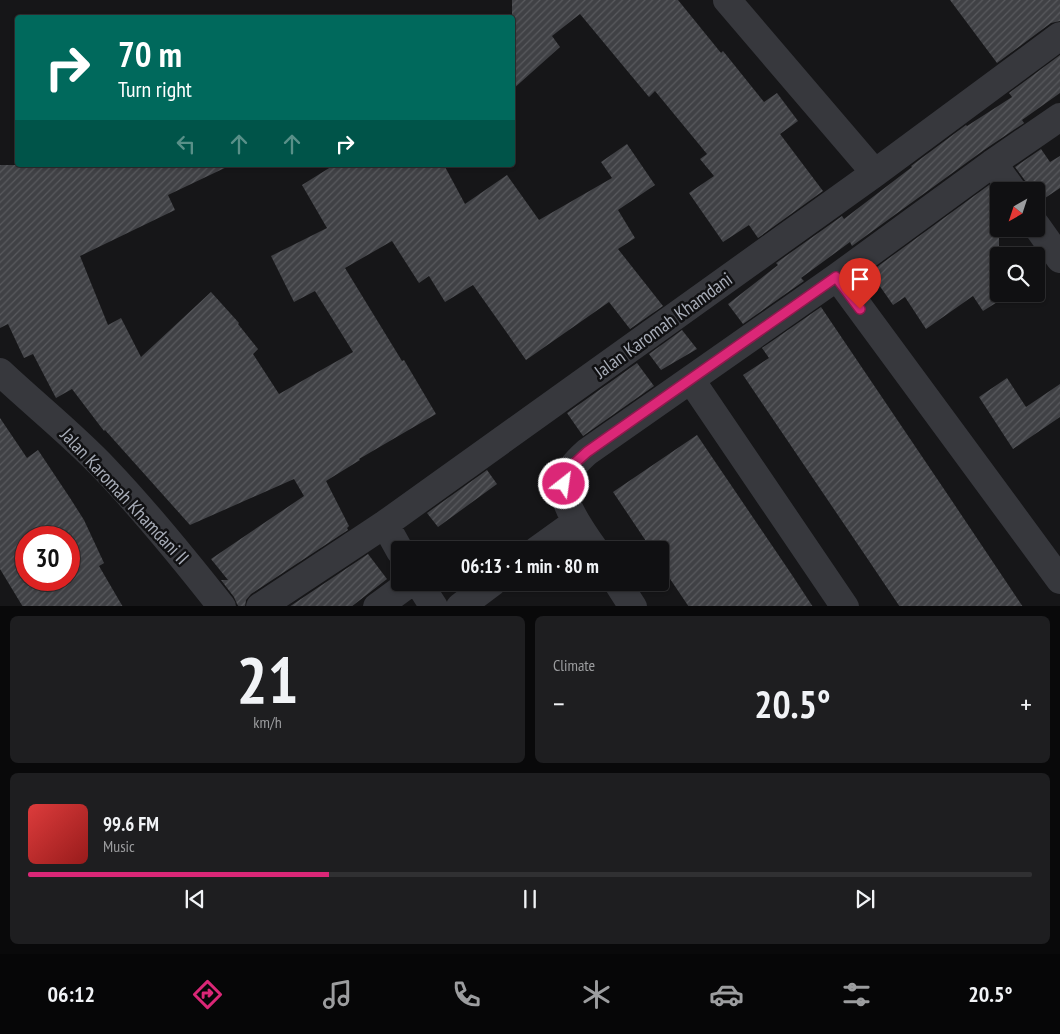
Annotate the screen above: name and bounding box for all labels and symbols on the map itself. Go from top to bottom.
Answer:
north arrow [990,182,1045,238]
pin [839,258,881,309]
street label: Jalan Karomah Khamdani [588,267,737,384]
street label: Jalan Karomah Khamdani II [55,422,194,569]
position arrow [537,457,589,509]
speed limit sign: 30 [15,526,80,591]

